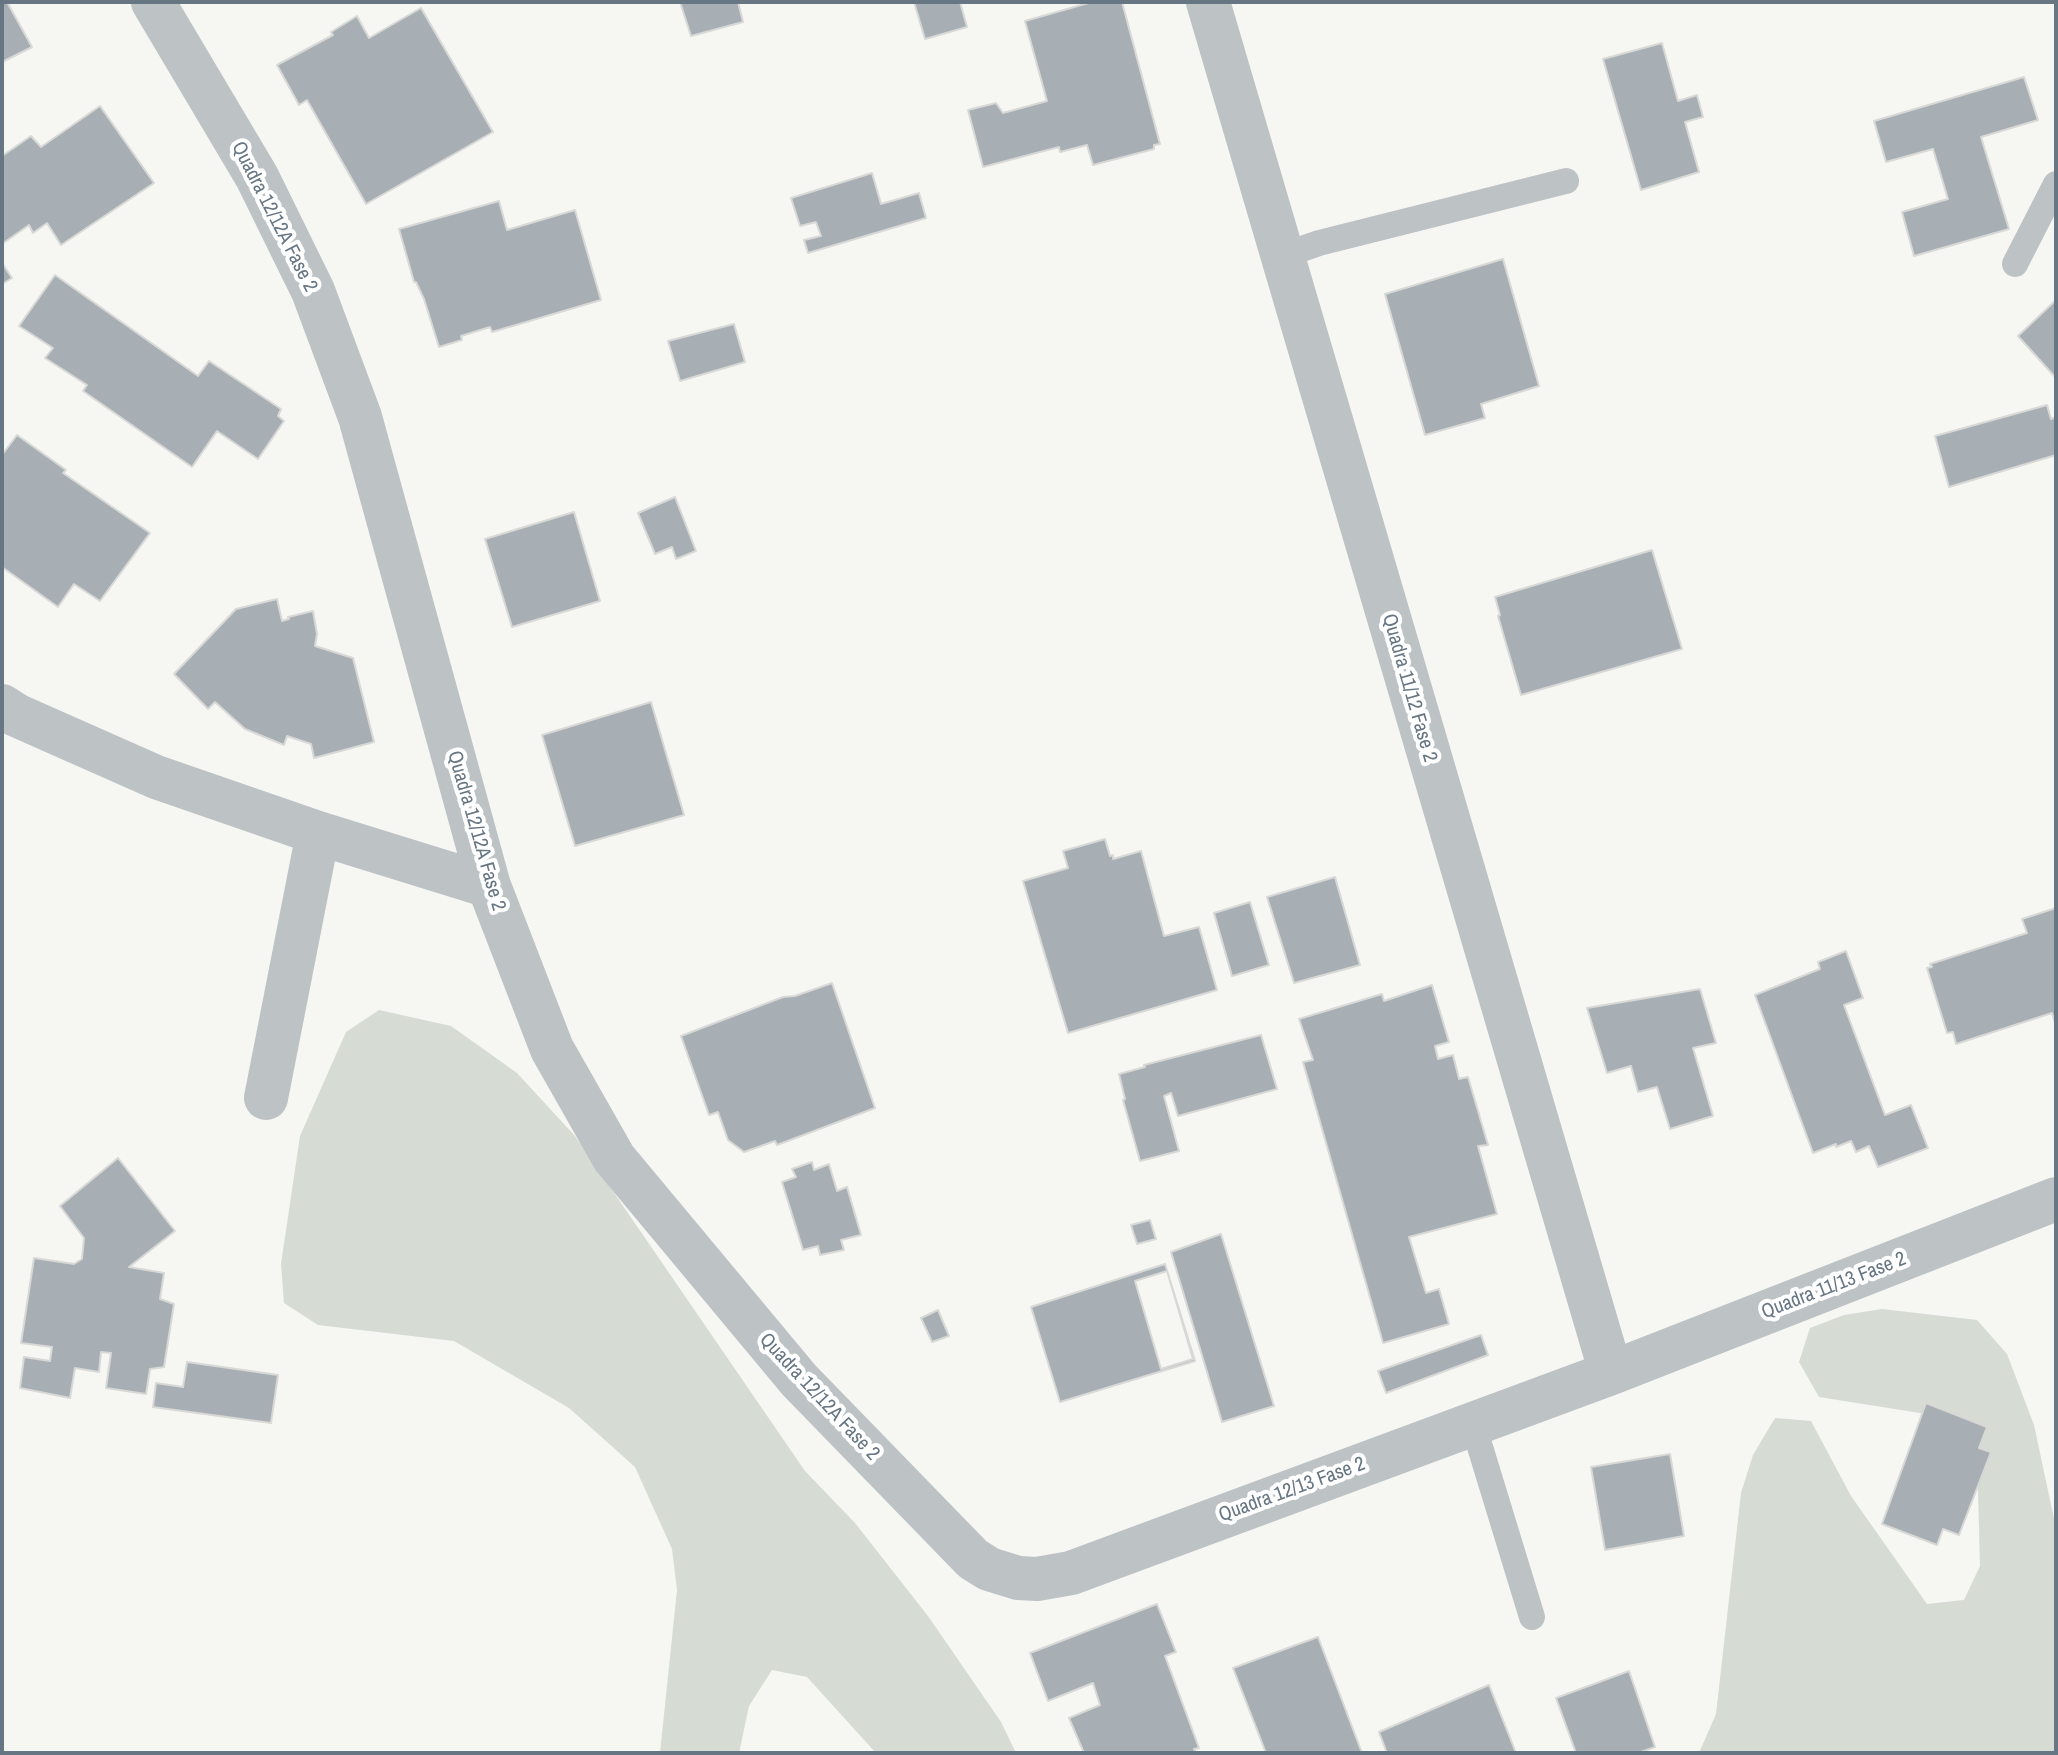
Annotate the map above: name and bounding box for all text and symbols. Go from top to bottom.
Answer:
street label: Quadra 12/12A Fase 2 [226,138,322,296]
street label: Quadra 11/12 Fase 2 [1376,611,1442,765]
street label: Quadra 12/12A Fase 2 [442,748,510,914]
street label: Quadra 11/13 Fase 2 [1758,1247,1910,1325]
street label: Quadra 12/12A Fase 2 [754,1328,884,1466]
street label: Quadra 12/13 Fase 2 [1215,1452,1369,1528]

